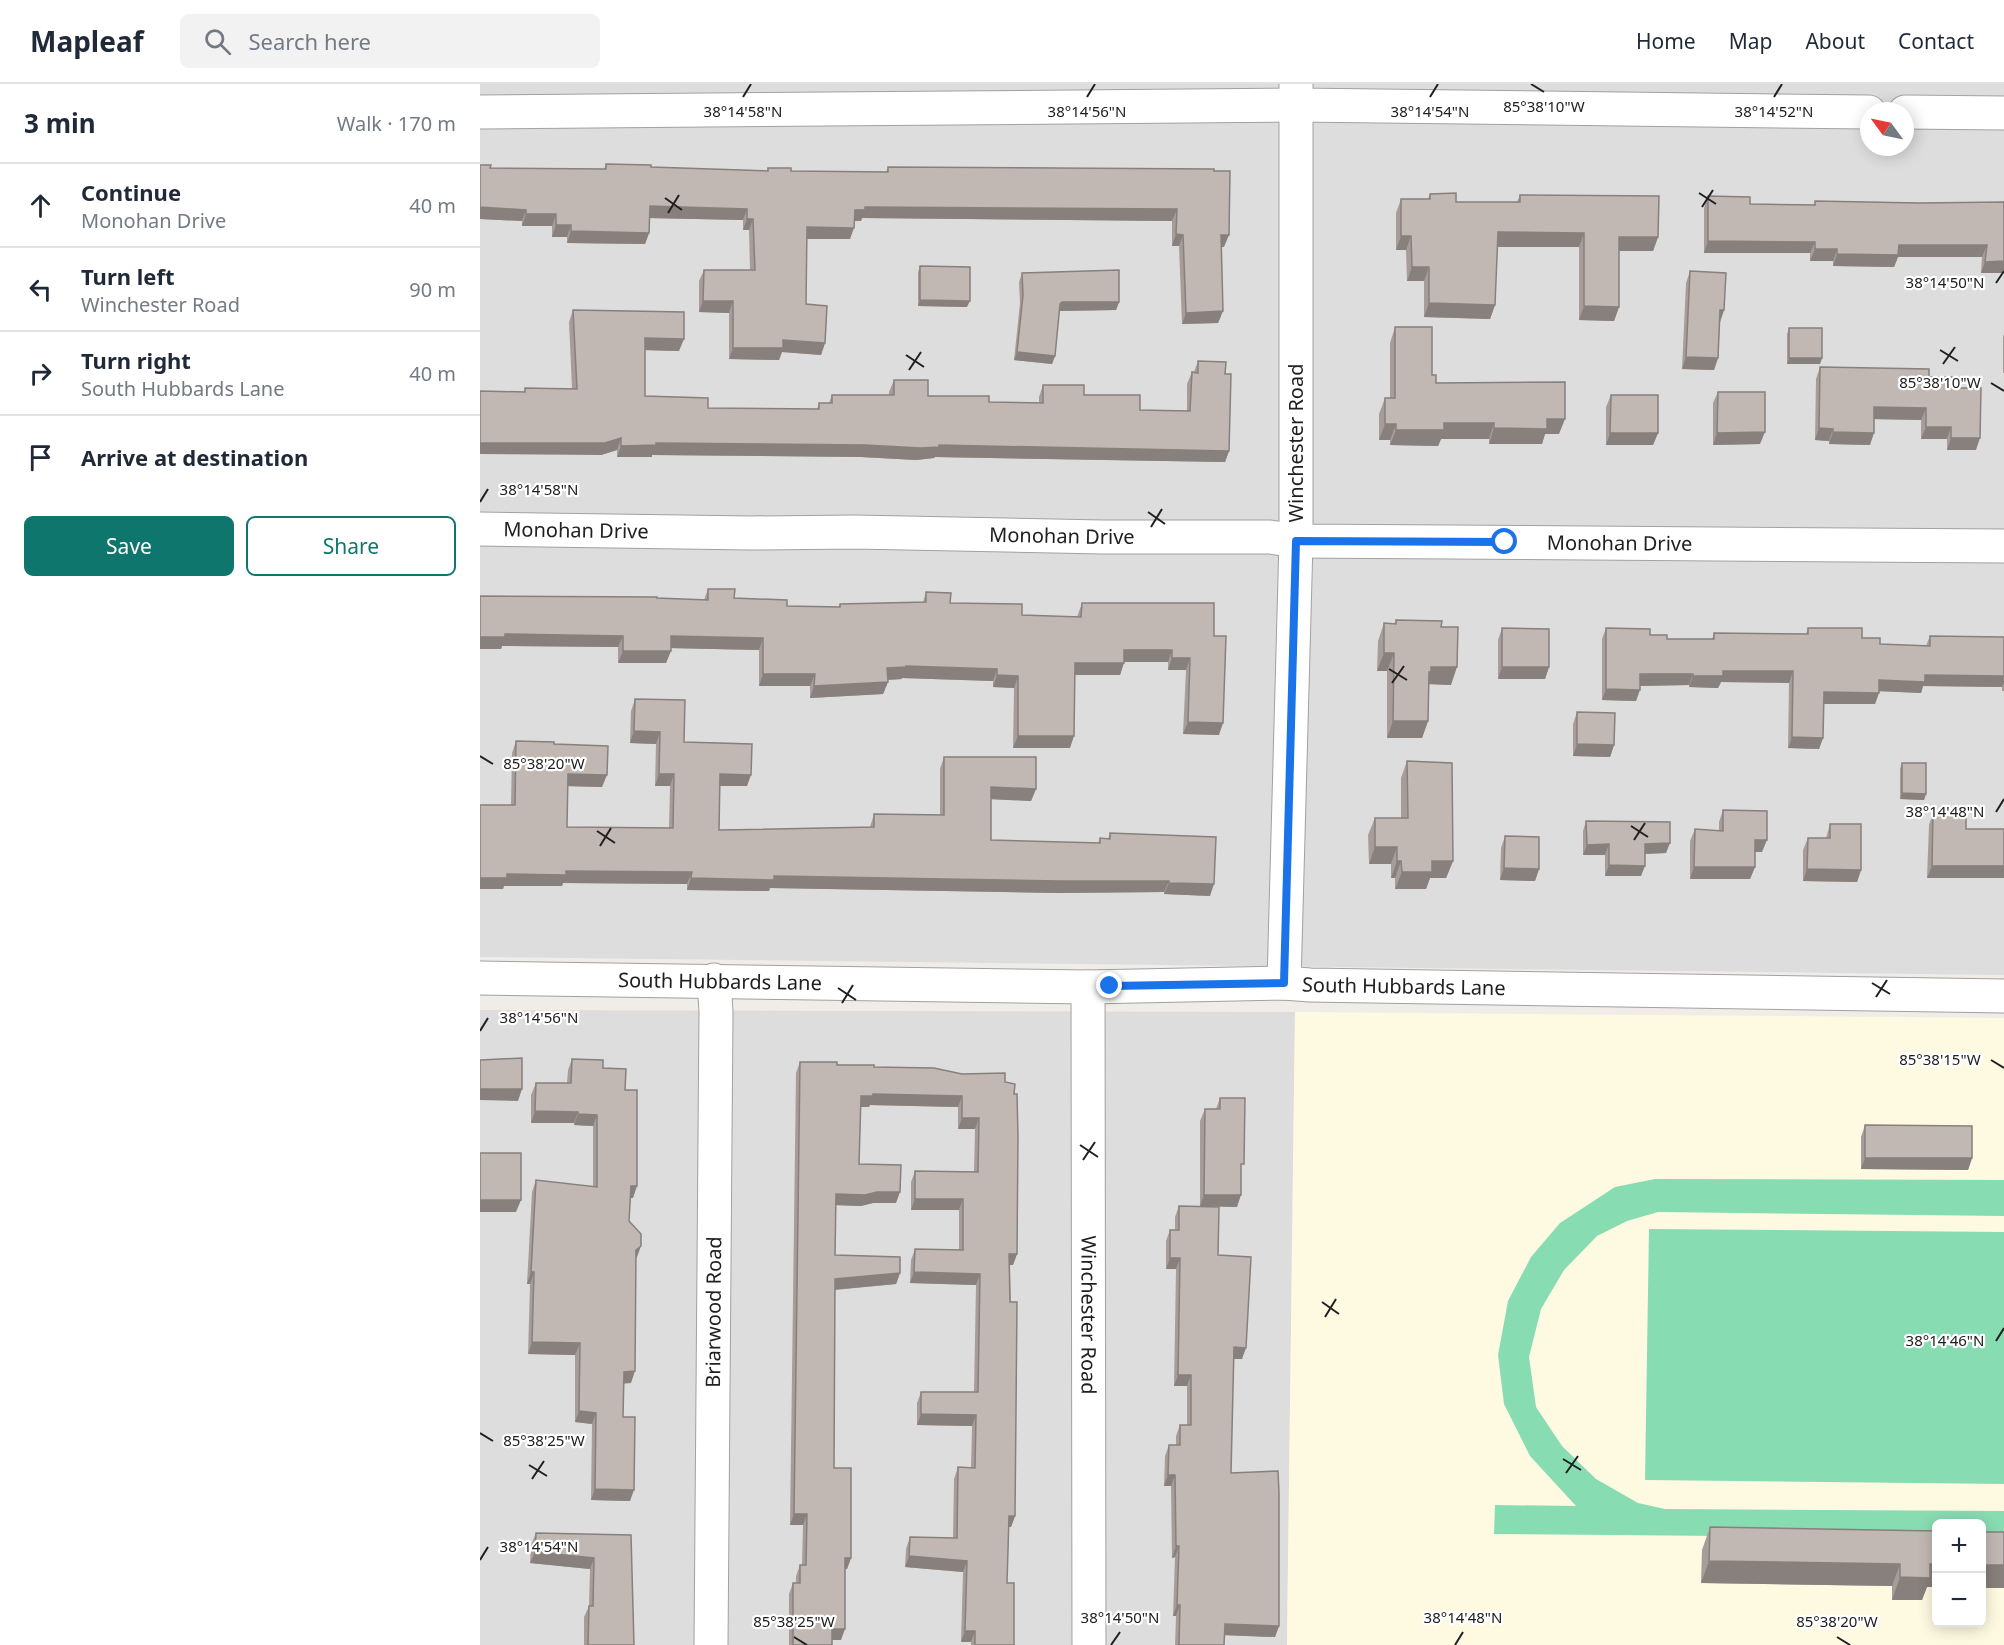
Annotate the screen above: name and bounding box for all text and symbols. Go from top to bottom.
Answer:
search box [180,14,600,68]
text: Mapleaf [30,22,144,60]
icon: search [201,25,234,58]
text: Search here [249,26,371,56]
text: Home [1636,27,1696,55]
text: Map [1729,27,1772,55]
text: About [1805,27,1865,55]
text: Contact [1898,27,1974,55]
text: 85°38'10"W [1503,96,1585,116]
text: 38°14'58"N [704,101,782,121]
text: 38°14'56"N [1048,101,1126,121]
text: 38°14'54"N [1391,101,1469,121]
text: 38°14'52"N [1735,101,1813,121]
north arrow [1860,102,1914,156]
text: 3 min [24,105,96,141]
text: Walk · 170 m [337,110,456,137]
text: Continue [81,177,181,207]
icon: ahead [24,189,57,222]
text: 40 m [409,192,456,219]
text: Monohan Drive [81,207,226,234]
text: Turn left [81,261,175,291]
text: 38°14'50"N [1906,272,1984,292]
icon: left [24,273,57,306]
text: 90 m [409,276,456,303]
text: Winchester Road [81,291,240,318]
text: Turn right [81,345,191,375]
icon: right [24,357,57,390]
text: 40 m [409,360,456,387]
street label: Winchester Road [1282,364,1309,522]
text: 85°38'10"W [1899,372,1981,392]
text: South Hubbards Lane [81,375,285,402]
icon: arrive [24,441,57,474]
text: Arrive at destination [81,442,308,472]
text: 38°14'58"N [500,479,578,499]
street label: Monohan Drive [503,515,649,544]
button: Save [24,516,234,576]
button: Share [246,516,456,576]
street label: Monohan Drive [989,521,1135,550]
route start [1491,528,1517,554]
street label: Monohan Drive [1547,529,1692,557]
text: 85°38'20"W [503,753,585,773]
text: 38°14'48"N [1906,801,1984,821]
street label: South Hubbards Lane [618,966,822,996]
street label: South Hubbards Lane [1301,970,1506,1001]
route end [1096,972,1122,998]
text: 38°14'56"N [500,1007,578,1027]
text: 85°38'15"W [1899,1049,1981,1069]
street label: Winchester Road [1075,1235,1103,1395]
street label: Briarwood Road [699,1236,727,1388]
text: 38°14'46"N [1906,1330,1984,1350]
text: 85°38'25"W [503,1430,585,1450]
map controls [1932,1519,1986,1627]
button: + [1932,1519,1986,1573]
text: 38°14'54"N [500,1536,578,1556]
button: − [1932,1573,1986,1627]
text: 38°14'50"N [1081,1607,1159,1627]
text: 38°14'48"N [1424,1607,1502,1627]
text: 85°38'25"W [753,1611,835,1631]
text: 85°38'20"W [1796,1611,1878,1631]

